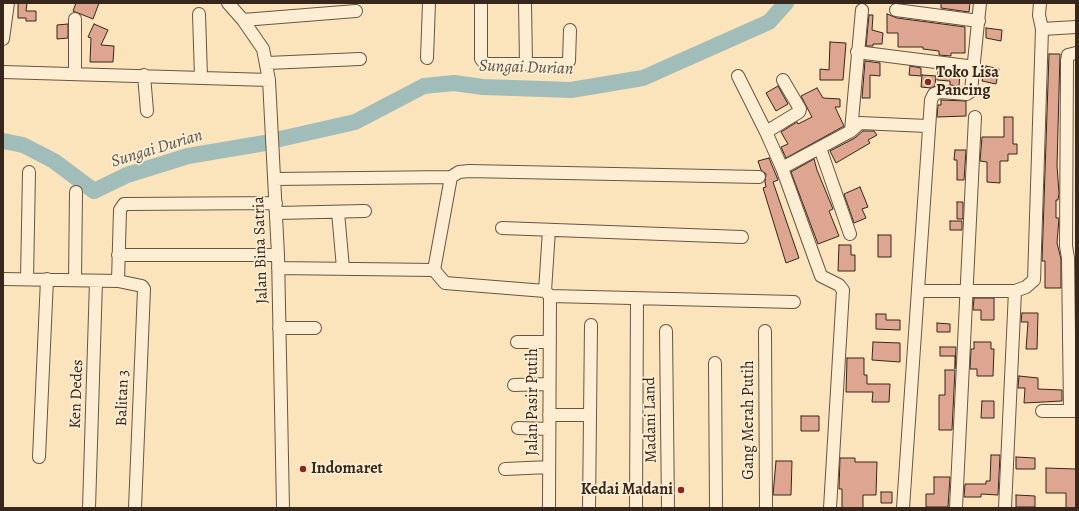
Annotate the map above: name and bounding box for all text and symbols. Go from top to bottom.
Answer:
water label: Sungai Durian [478,56,574,80]
place label: Toko Lisa Pancing [936,63,999,101]
marker: Toko Lisa Pancing [923,77,933,87]
water label: Sungai Durian [109,125,205,173]
street label: Jalan Bina Satria [250,196,272,304]
street label: Jalan Pasir Putih [523,348,543,456]
street label: Ken Dedes [66,359,88,429]
street label: Gang Merah Putih [739,360,759,480]
street label: Balitan 3 [112,369,134,427]
street label: Madani Land [641,377,661,463]
place label: Indomaret [311,459,383,479]
marker: Indomaret [298,464,308,474]
place label: Kedai Madani [581,480,673,500]
marker: Kedai Madani [676,485,686,495]

